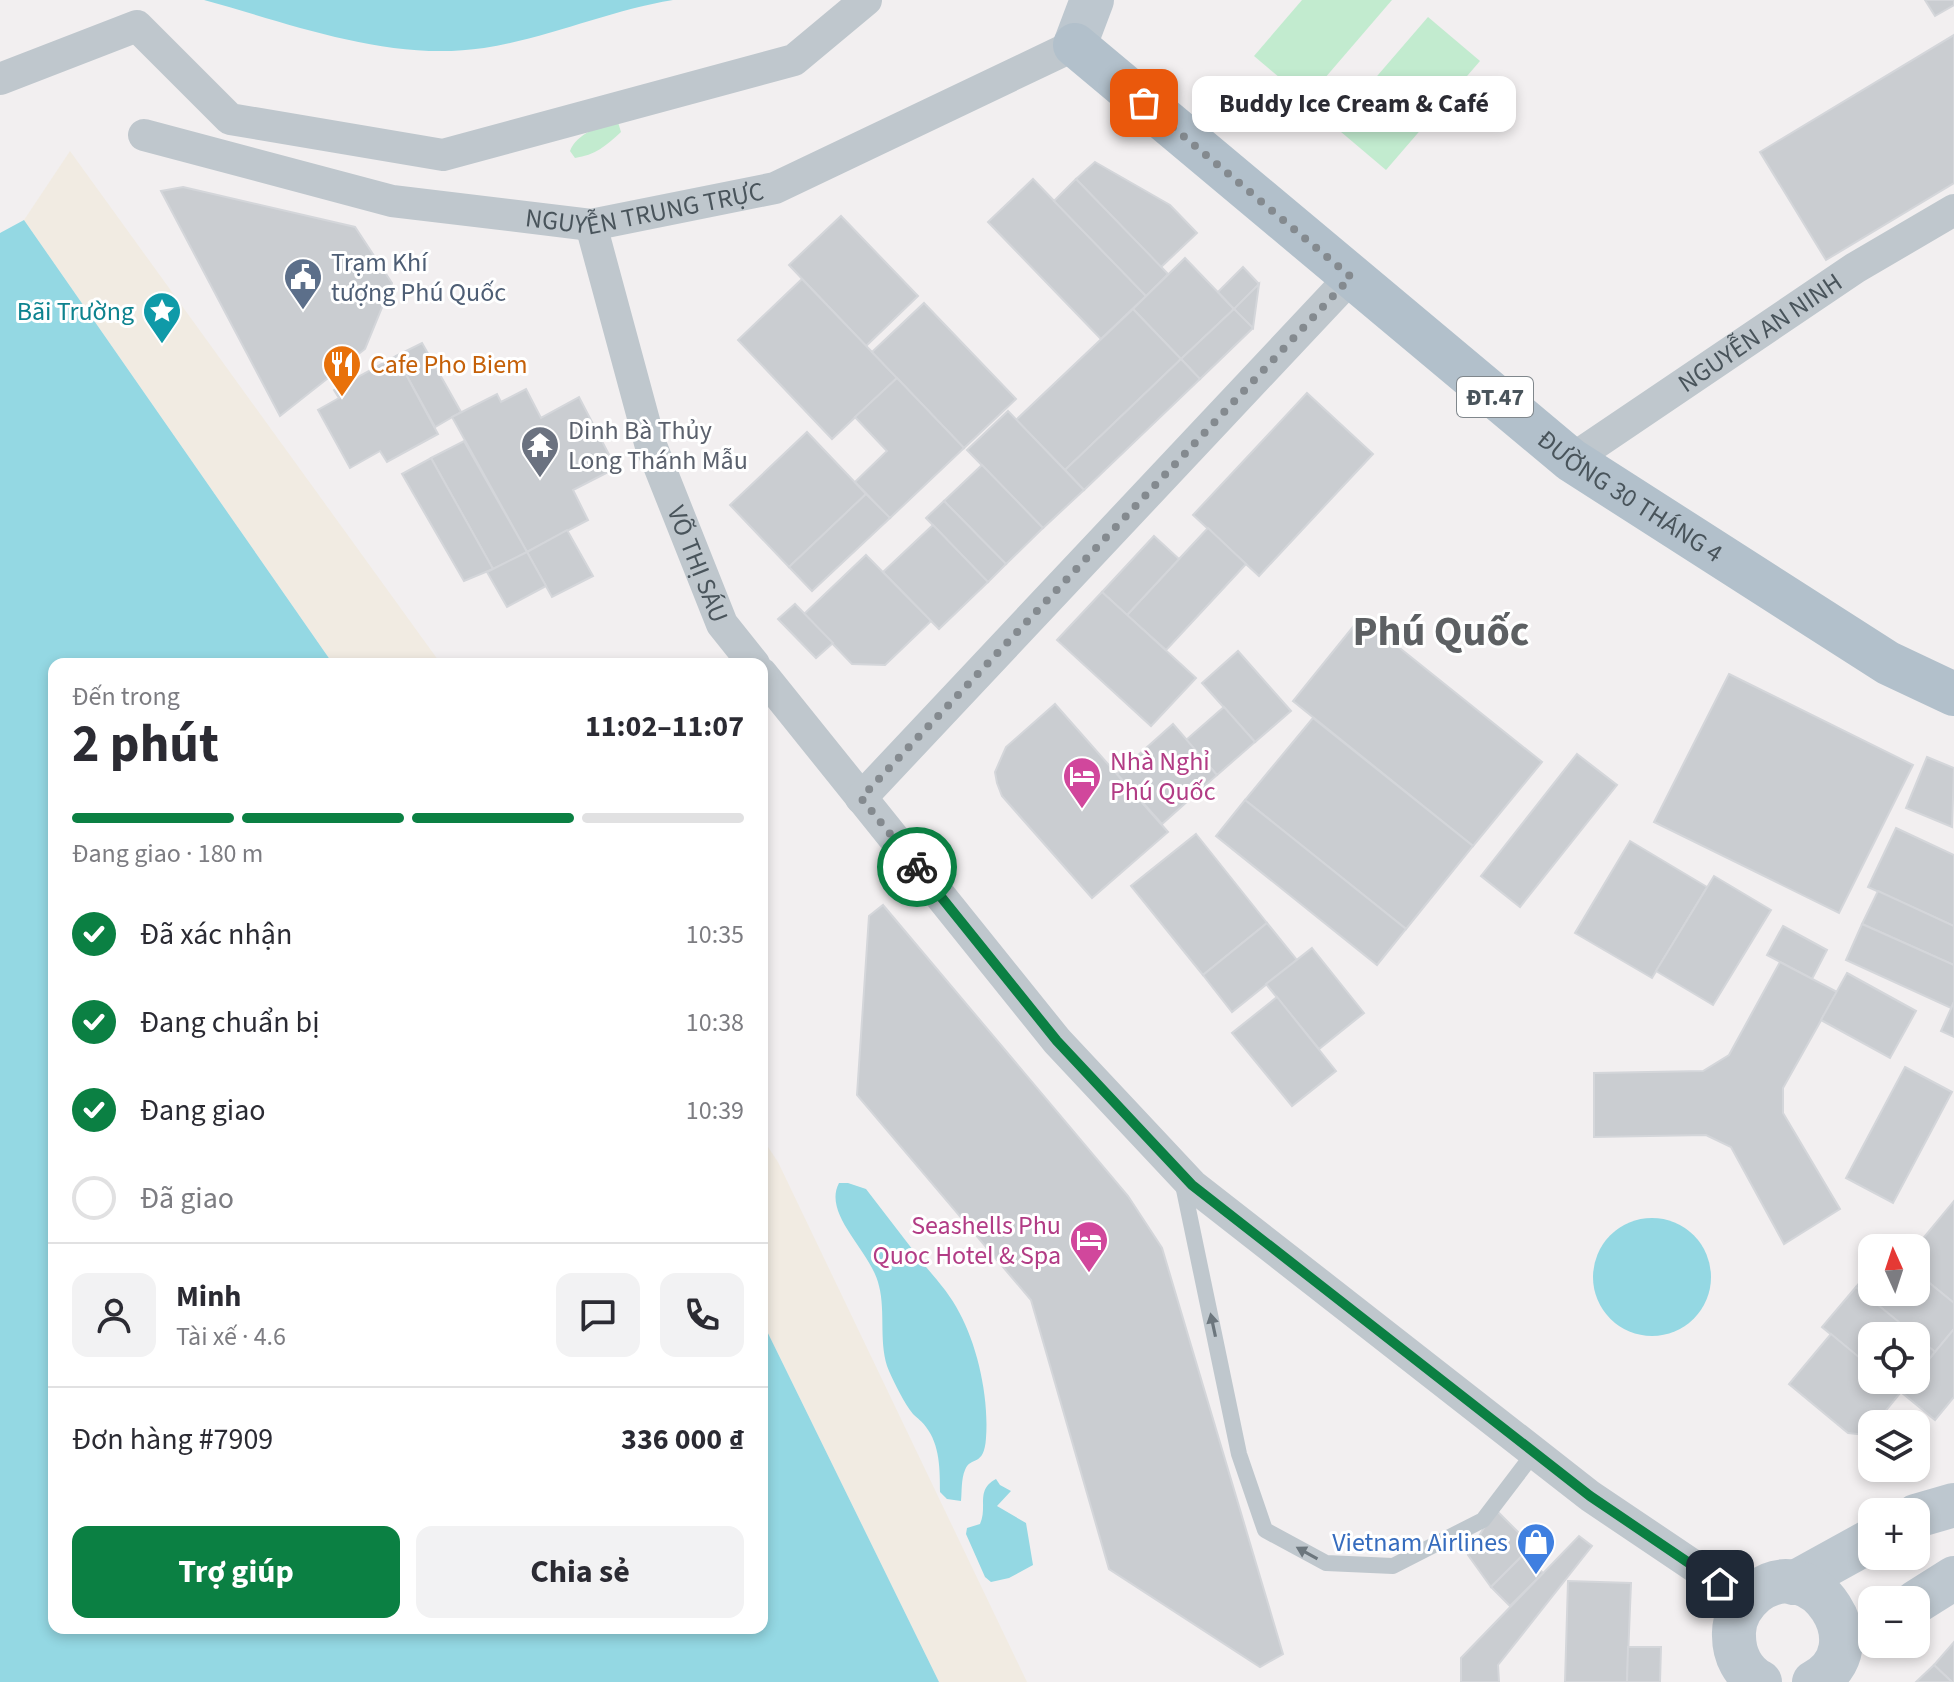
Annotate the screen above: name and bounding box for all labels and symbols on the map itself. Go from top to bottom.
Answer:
pin [1110,69,1178,137]
callout: Buddy Ice Cream & Café [1192,75,1516,131]
street label: NGUYỄN TRUNG TRỰC [523,172,767,244]
place label: Trạm Khí tượng Phú Quốc [331,244,506,311]
public building icon: Trạm Khí tượng Phú Quốc [282,256,324,311]
street label: NGUYỄN AN NINH [1670,263,1849,401]
place icon: Bãi Trường [141,290,183,345]
place label: Bãi Trường [17,293,134,330]
restaurant icon: Cafe Pho Biem [321,343,363,398]
place label: Cafe Pho Biem [370,346,528,383]
road number: ĐT.47 [1457,377,1533,417]
place label: Dinh Bà Thủy Long Thánh Mẫu [568,412,748,479]
street label: ĐƯỜNG 30 THÁNG 4 [1529,421,1730,571]
temple icon: Dinh Bà Thủy Long Thánh Mẫu [519,424,561,479]
street label: VÕ THỊ SÁU [658,500,738,628]
district label: Phú Quốc [1353,602,1529,662]
place label: Nhà Nghỉ Phú Quốc [1110,743,1216,810]
hotel icon: Nhà Nghỉ Phú Quốc [1061,755,1103,810]
courier [877,827,957,907]
place label: Seashells Phu Quoc Hotel & Spa [873,1207,1061,1274]
hotel icon: Seashells Phu Quoc Hotel & Spa [1068,1219,1110,1274]
north arrow [1858,1234,1930,1306]
one-way arrow [1206,1312,1219,1337]
shop icon: Vietnam Airlines [1515,1521,1557,1576]
place label: Vietnam Airlines [1332,1524,1508,1561]
one-way arrow [1296,1546,1319,1560]
pin [1686,1550,1754,1618]

